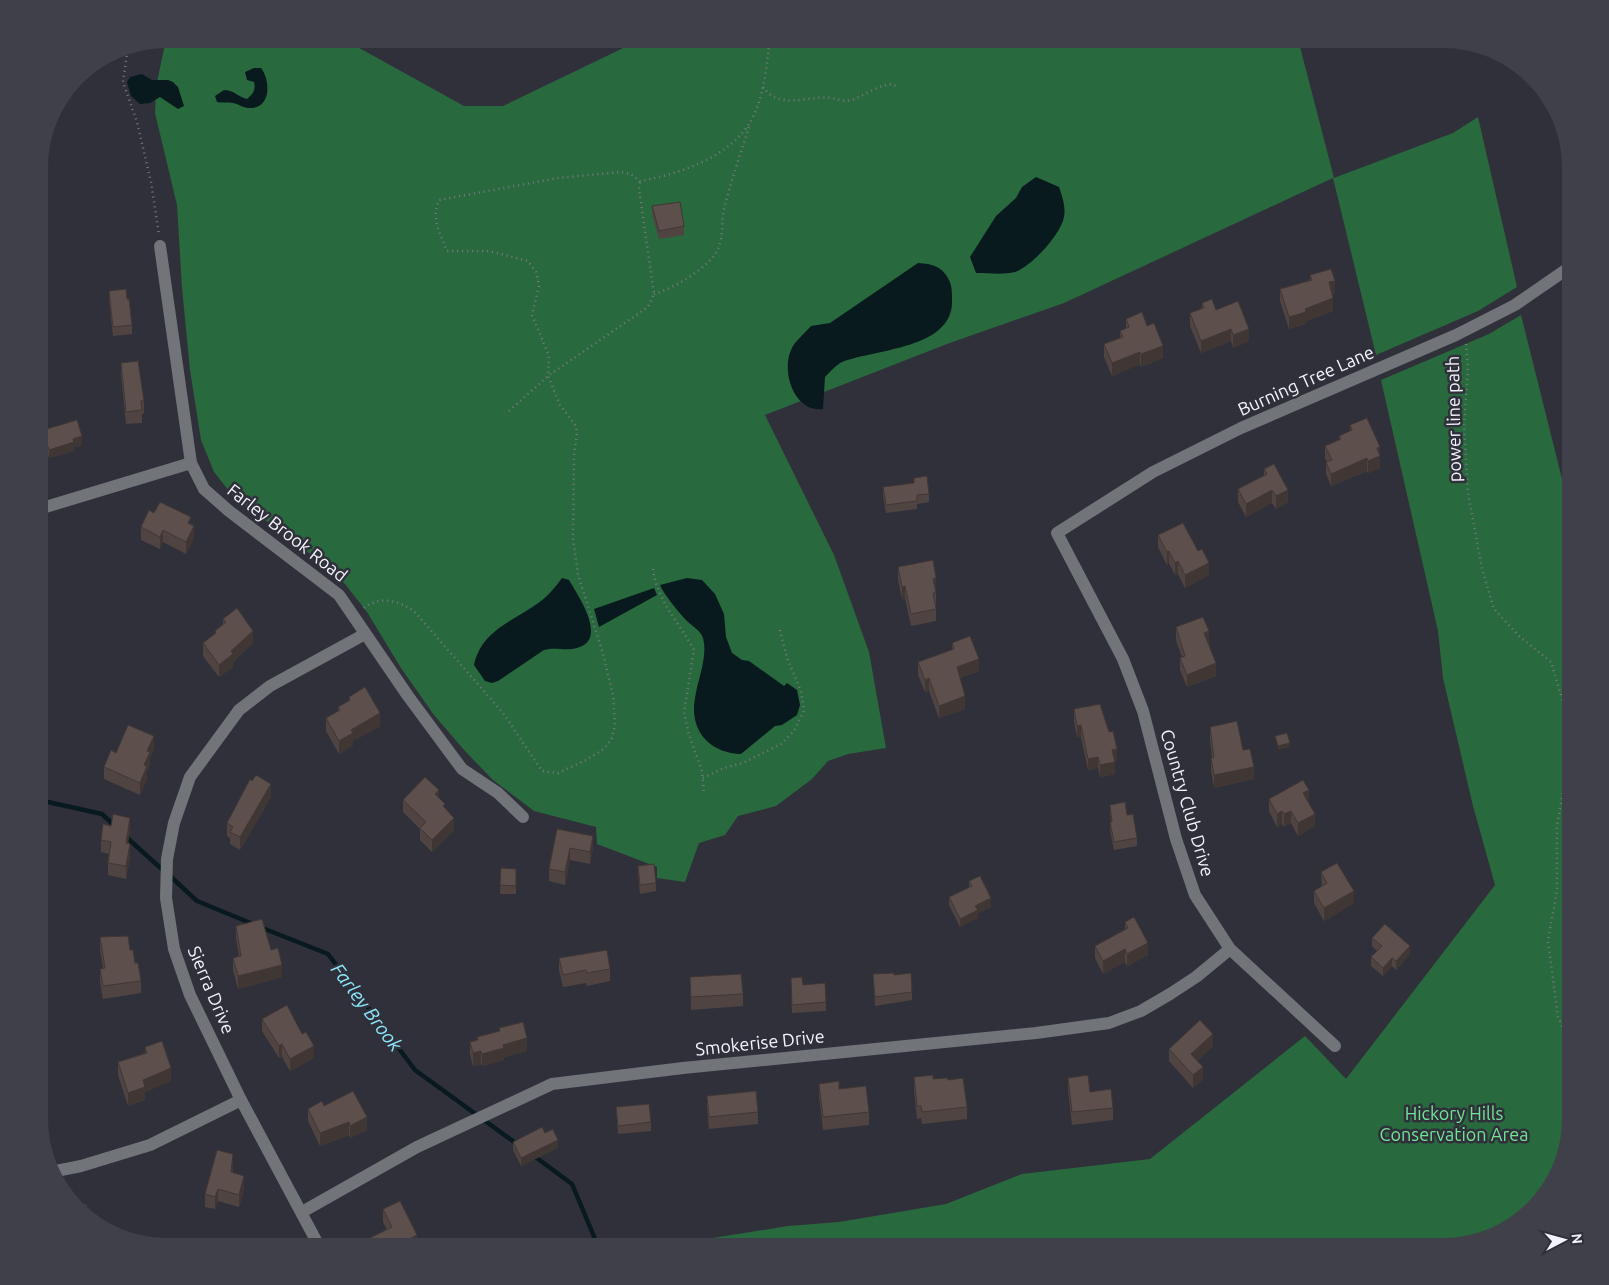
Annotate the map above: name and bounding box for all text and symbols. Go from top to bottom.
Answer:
street label: Burning Tree Lane [1234,341,1377,419]
street label: power line path [1442,356,1464,482]
street label: Farley Brook Road [224,479,351,585]
street label: Country Club Drive [1157,727,1219,879]
street label: Sierra Drive [184,943,239,1036]
water label: Farley Brook [327,959,407,1056]
street label: Smokerise Drive [694,1025,826,1059]
park label: Hickory Hills Conservation Area [1380,1103,1528,1144]
north arrow [1539,1215,1589,1265]
text: N [1568,1233,1585,1245]

